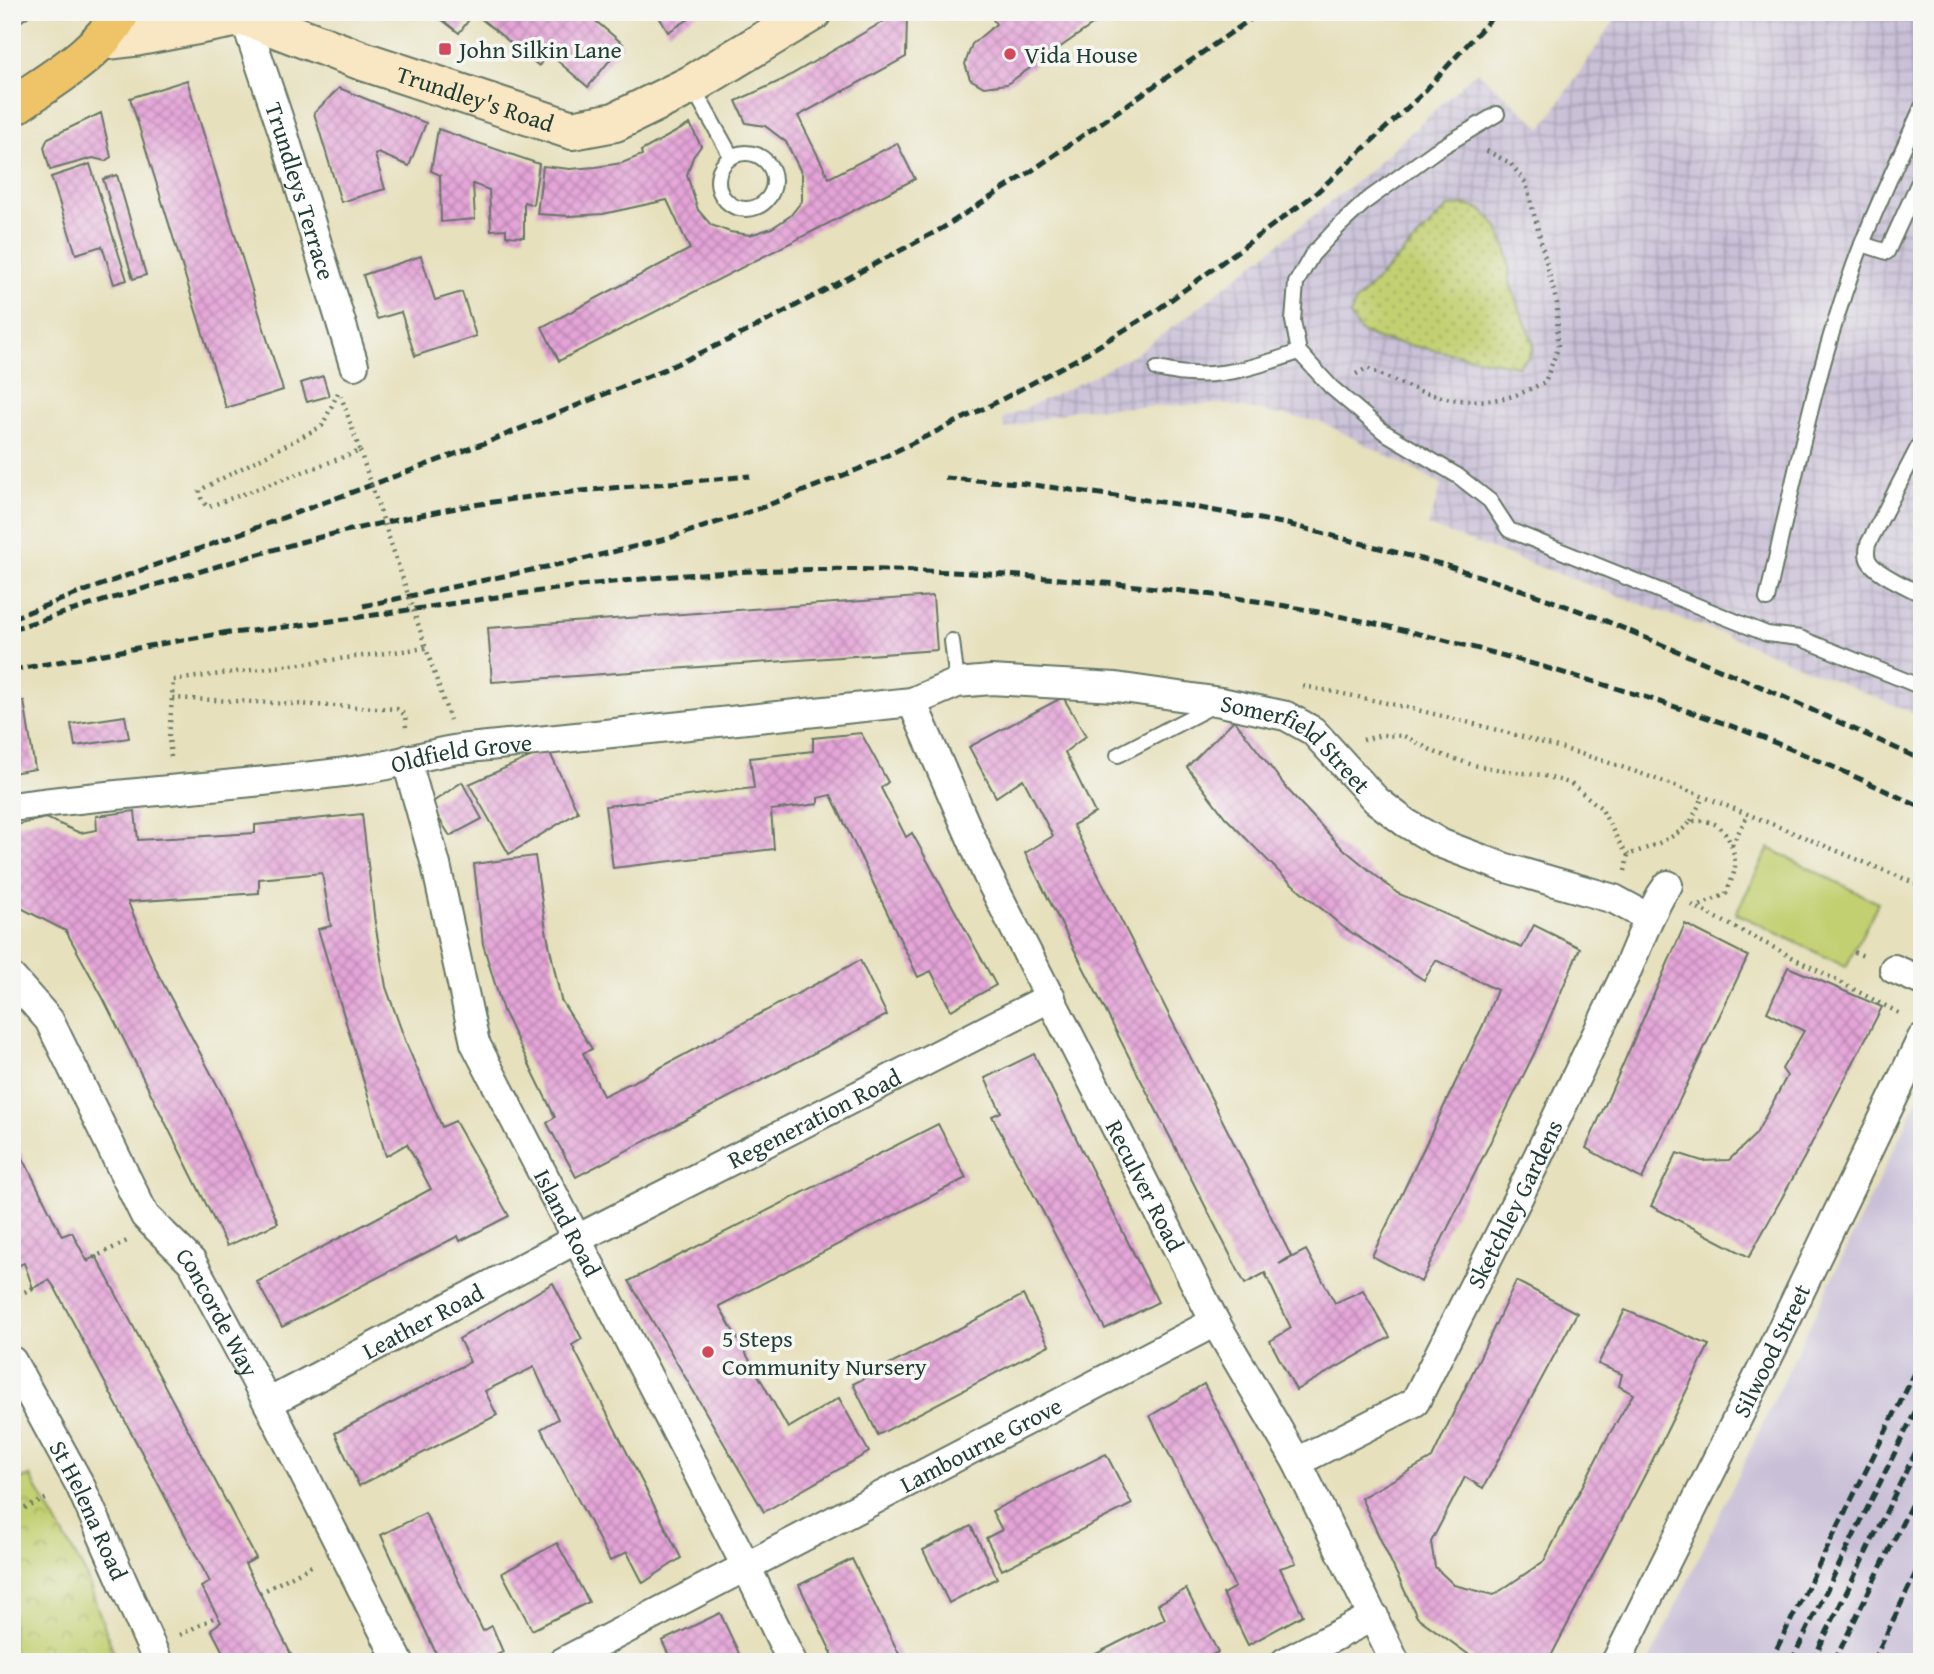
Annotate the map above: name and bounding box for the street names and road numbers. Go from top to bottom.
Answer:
street label: Trundley's Road [392,56,559,140]
street label: Trundleys Terrace [257,98,345,284]
street label: Somerfield Street [1217,685,1379,801]
street label: Oldfield Grove [387,724,534,781]
street label: Regeneration Road [721,1059,907,1177]
street label: Reculver Road [1097,1113,1194,1257]
street label: Sketchley Gardens [1458,1114,1571,1294]
street label: Island Road [526,1163,611,1283]
street label: Concorde Way [169,1238,268,1383]
street label: Leather Road [356,1274,490,1368]
street label: Silwood Street [1723,1277,1819,1423]
street label: Lambourne Grove [893,1387,1068,1501]
street label: St Helena Road [41,1434,137,1586]

